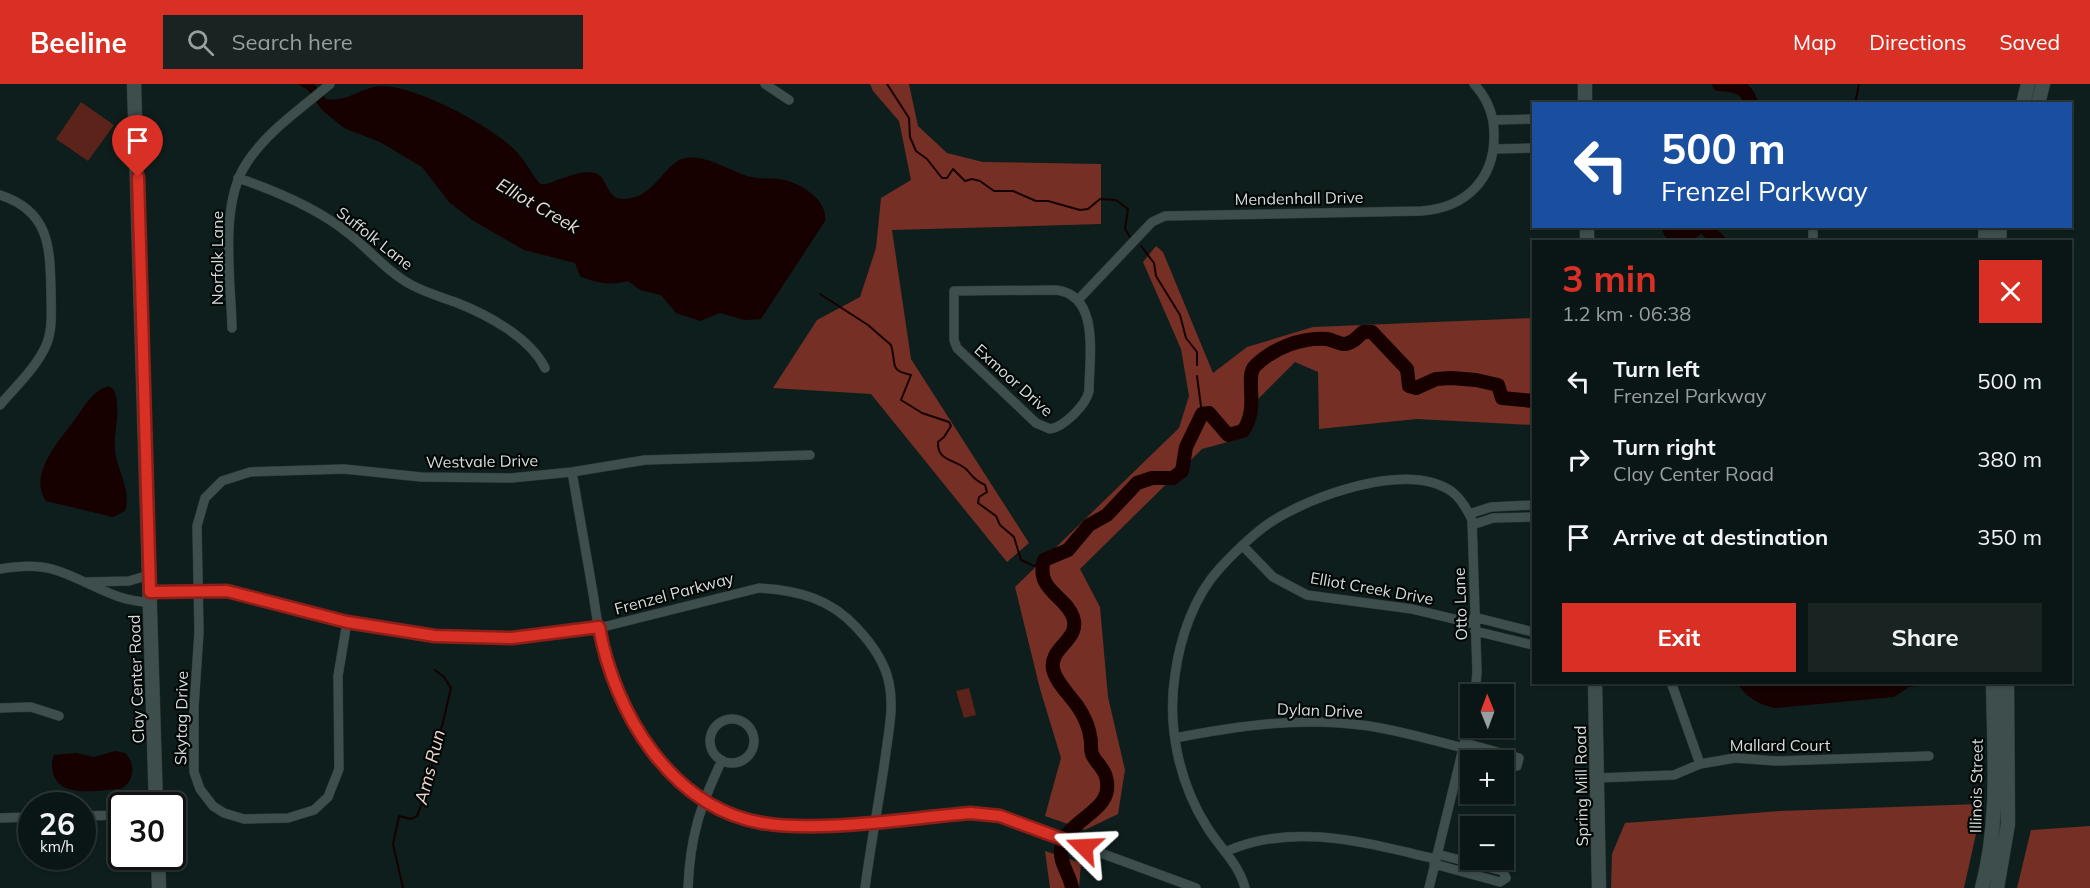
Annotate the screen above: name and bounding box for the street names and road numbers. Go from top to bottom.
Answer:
street label: Mendenhall Drive [1234,187,1364,209]
street label: Suffolk Lane [333,202,417,274]
street label: Norfolk Lane [207,211,227,305]
street label: Exmoor Drive [971,339,1057,421]
street label: Westvale Drive [426,450,538,472]
street label: Frenzel Parkway [612,567,736,619]
street label: Elliot Creek Drive [1309,567,1435,609]
street label: Otto Lane [1449,567,1471,641]
street label: Clay Center Road [124,614,148,744]
street label: Skytag Drive [170,671,192,765]
street label: Dylan Drive [1277,699,1363,721]
street label: Spring Mill Road [1570,725,1592,847]
street label: Mallard Court [1730,735,1831,755]
street label: Illinois Street [1965,738,1987,833]

